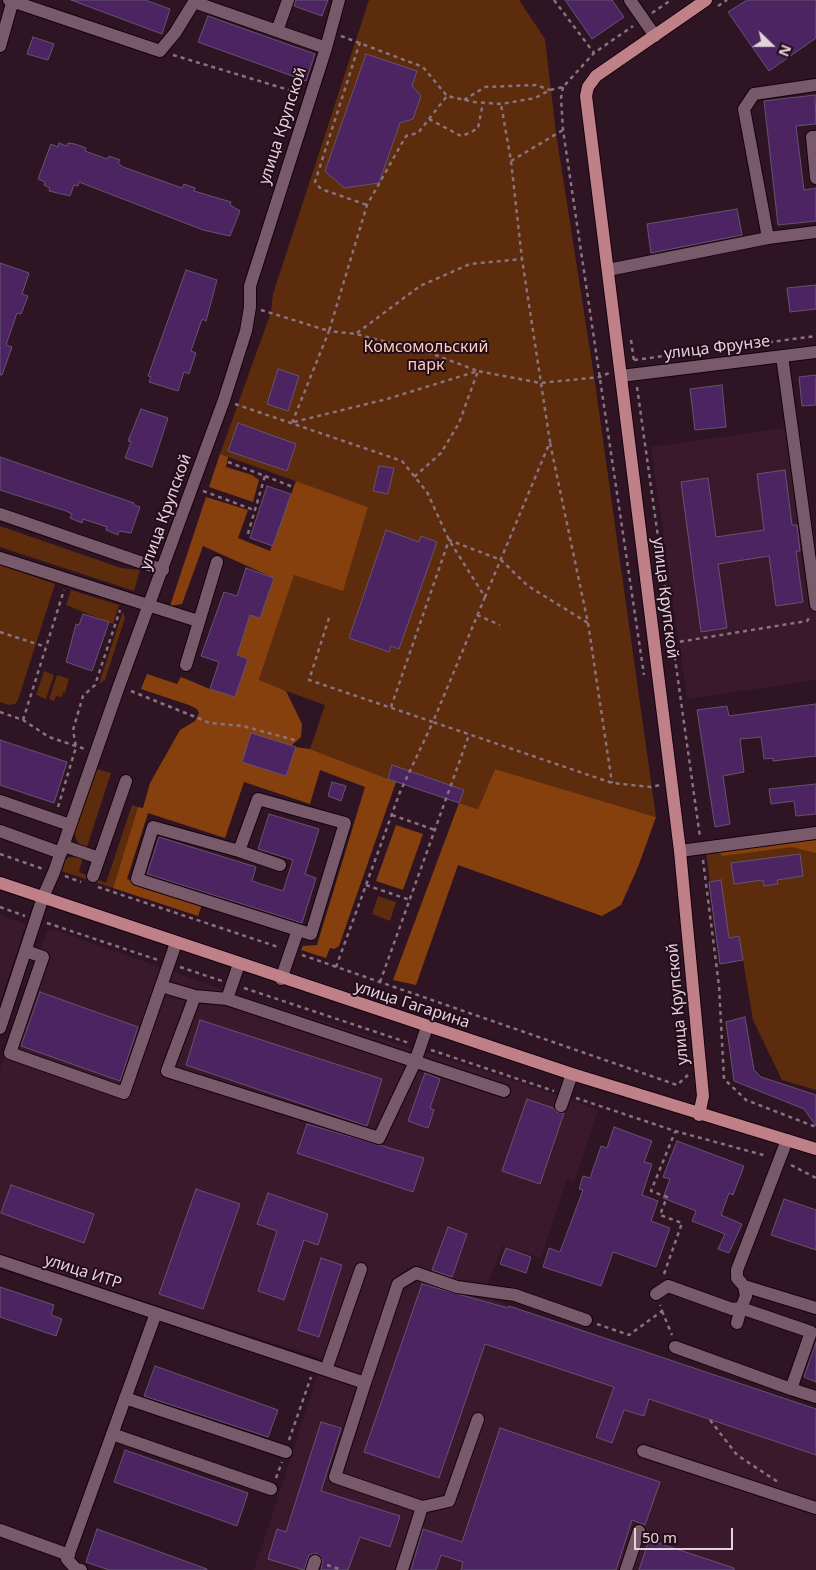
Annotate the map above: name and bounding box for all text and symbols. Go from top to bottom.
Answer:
north arrow [746,20,796,70]
text: N [774,42,796,60]
street label: улица Крупской [255,65,311,187]
street label: улица Фрунзе [663,332,771,364]
park label: Комсомольский парк [364,337,488,375]
street label: улица Крупской [136,451,196,573]
street label: улица Крупской [648,536,682,660]
street label: улица Крупской [663,942,693,1066]
street label: улица Гагарина [352,977,472,1033]
street label: улица ИТР [42,1250,124,1294]
scale bar [636,1518,735,1550]
text: 50 m [642,1527,677,1547]

